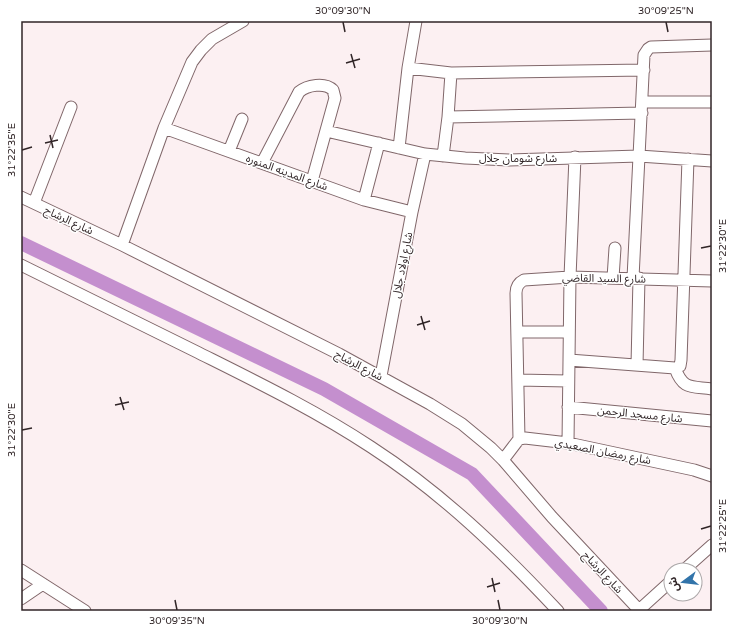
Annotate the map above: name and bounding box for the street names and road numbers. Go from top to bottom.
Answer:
street label: شارع المدينه المنوره [244,152,330,194]
street label: شارع شومان جلال [479,152,557,166]
street label: شارع الرشاح [42,203,96,239]
street label: شارع اولاد جلال [390,231,416,299]
street label: شارع السيد القاضي [562,271,647,288]
street label: شارع الرشاح [332,347,385,385]
street label: شارع مسجد الرحمن [597,404,683,426]
street label: شارع رمضان الصعيدي [553,436,652,470]
street label: شارع الرشاح [579,549,626,597]

